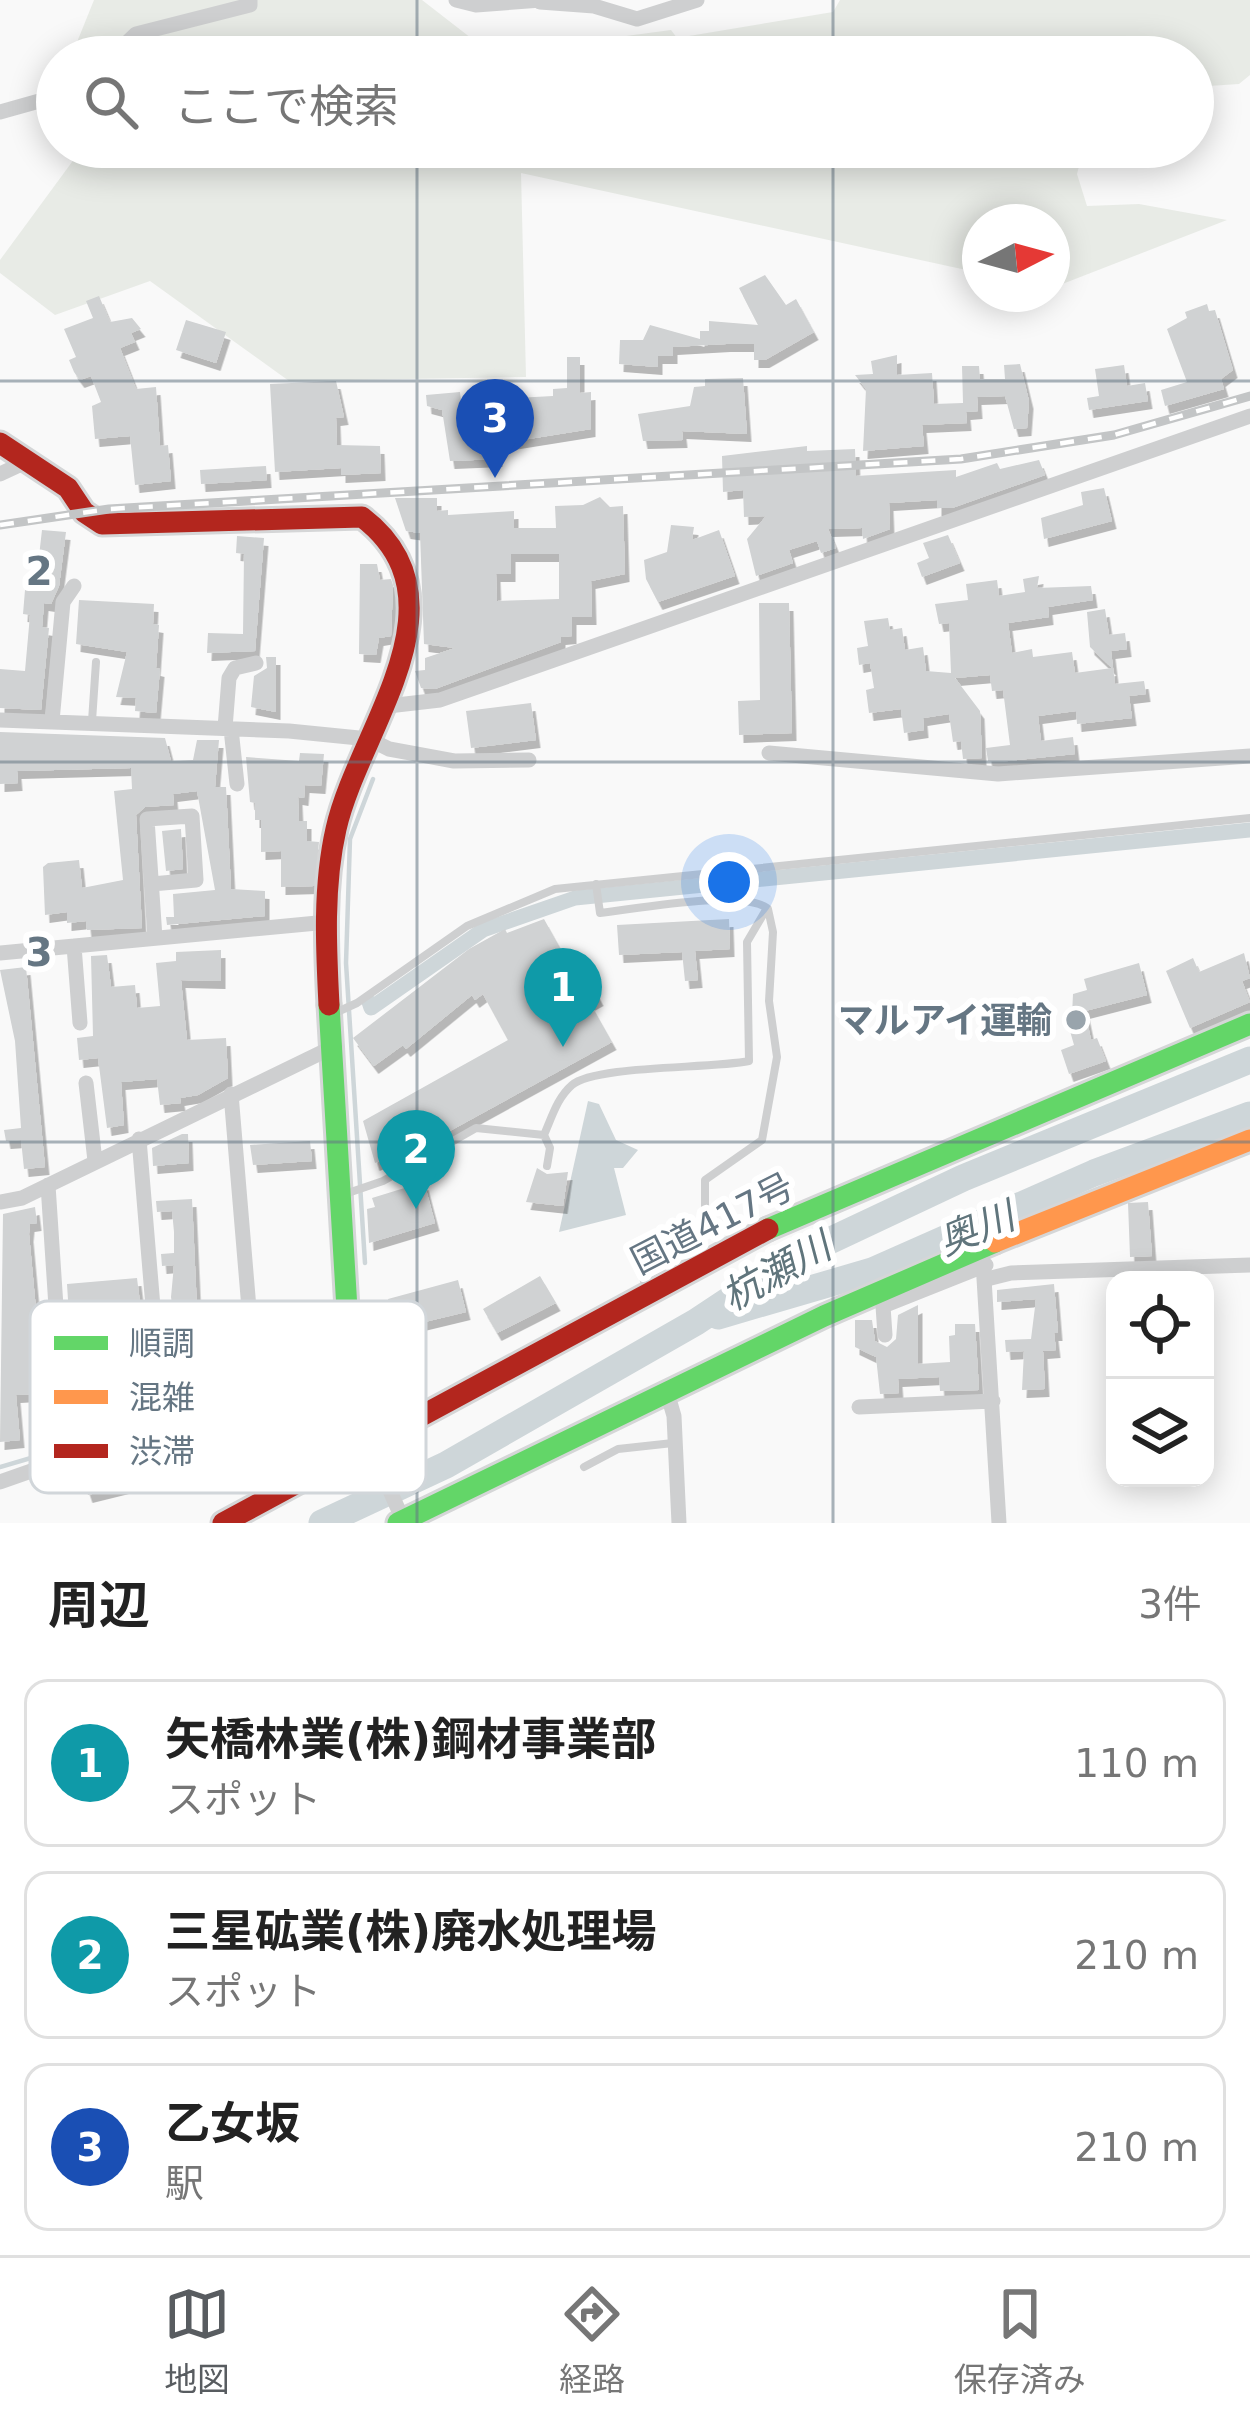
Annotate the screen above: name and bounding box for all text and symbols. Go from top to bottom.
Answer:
search box [36,36,1214,168]
icon: search [78,69,144,135]
text: ここで検索 [174,80,399,133]
north arrow [962,204,1070,312]
pin: 3 [456,379,534,478]
text: 2 [25,549,53,594]
your location [699,852,759,912]
text: 3 [25,930,53,975]
pin: 1 [524,948,602,1047]
place label: マルアイ運輸 [838,1000,1052,1041]
marker: マルアイ運輸 [1063,1007,1089,1033]
pin: 2 [377,1110,455,1209]
street label: 国道417号 [624,1165,800,1282]
water label: 奥川 [932,1191,1024,1264]
water label: 杭瀬川 [714,1221,842,1319]
map controls [1106,1271,1214,1487]
button: locate [1106,1271,1214,1379]
legend [30,1301,426,1493]
text: 順調 [129,1324,195,1363]
text: 混雑 [129,1378,195,1417]
button: layers [1106,1379,1214,1487]
text: 渋滞 [129,1432,195,1471]
text: 周辺 [48,1576,150,1635]
text: 3件 [1138,1582,1202,1627]
text: 矢橋林業(株)鋼材事業部 [165,1713,656,1766]
text: 1 [76,1741,104,1786]
text: 110 m [1074,1741,1199,1786]
text: スポット [165,1777,321,1822]
text: 三星砿業(株)廃水処理場 [165,1905,656,1958]
text: 2 [76,1933,104,1978]
text: 210 m [1074,1933,1199,1978]
text: スポット [165,1969,321,2014]
text: 乙女坂 [165,2097,300,2150]
text: 3 [76,2125,104,2170]
text: 210 m [1074,2125,1199,2170]
text: 駅 [165,2161,204,2206]
tab: 地図 [164,2281,230,2401]
tab: 経路 [559,2281,625,2401]
tab: 保存済み [954,2281,1086,2401]

